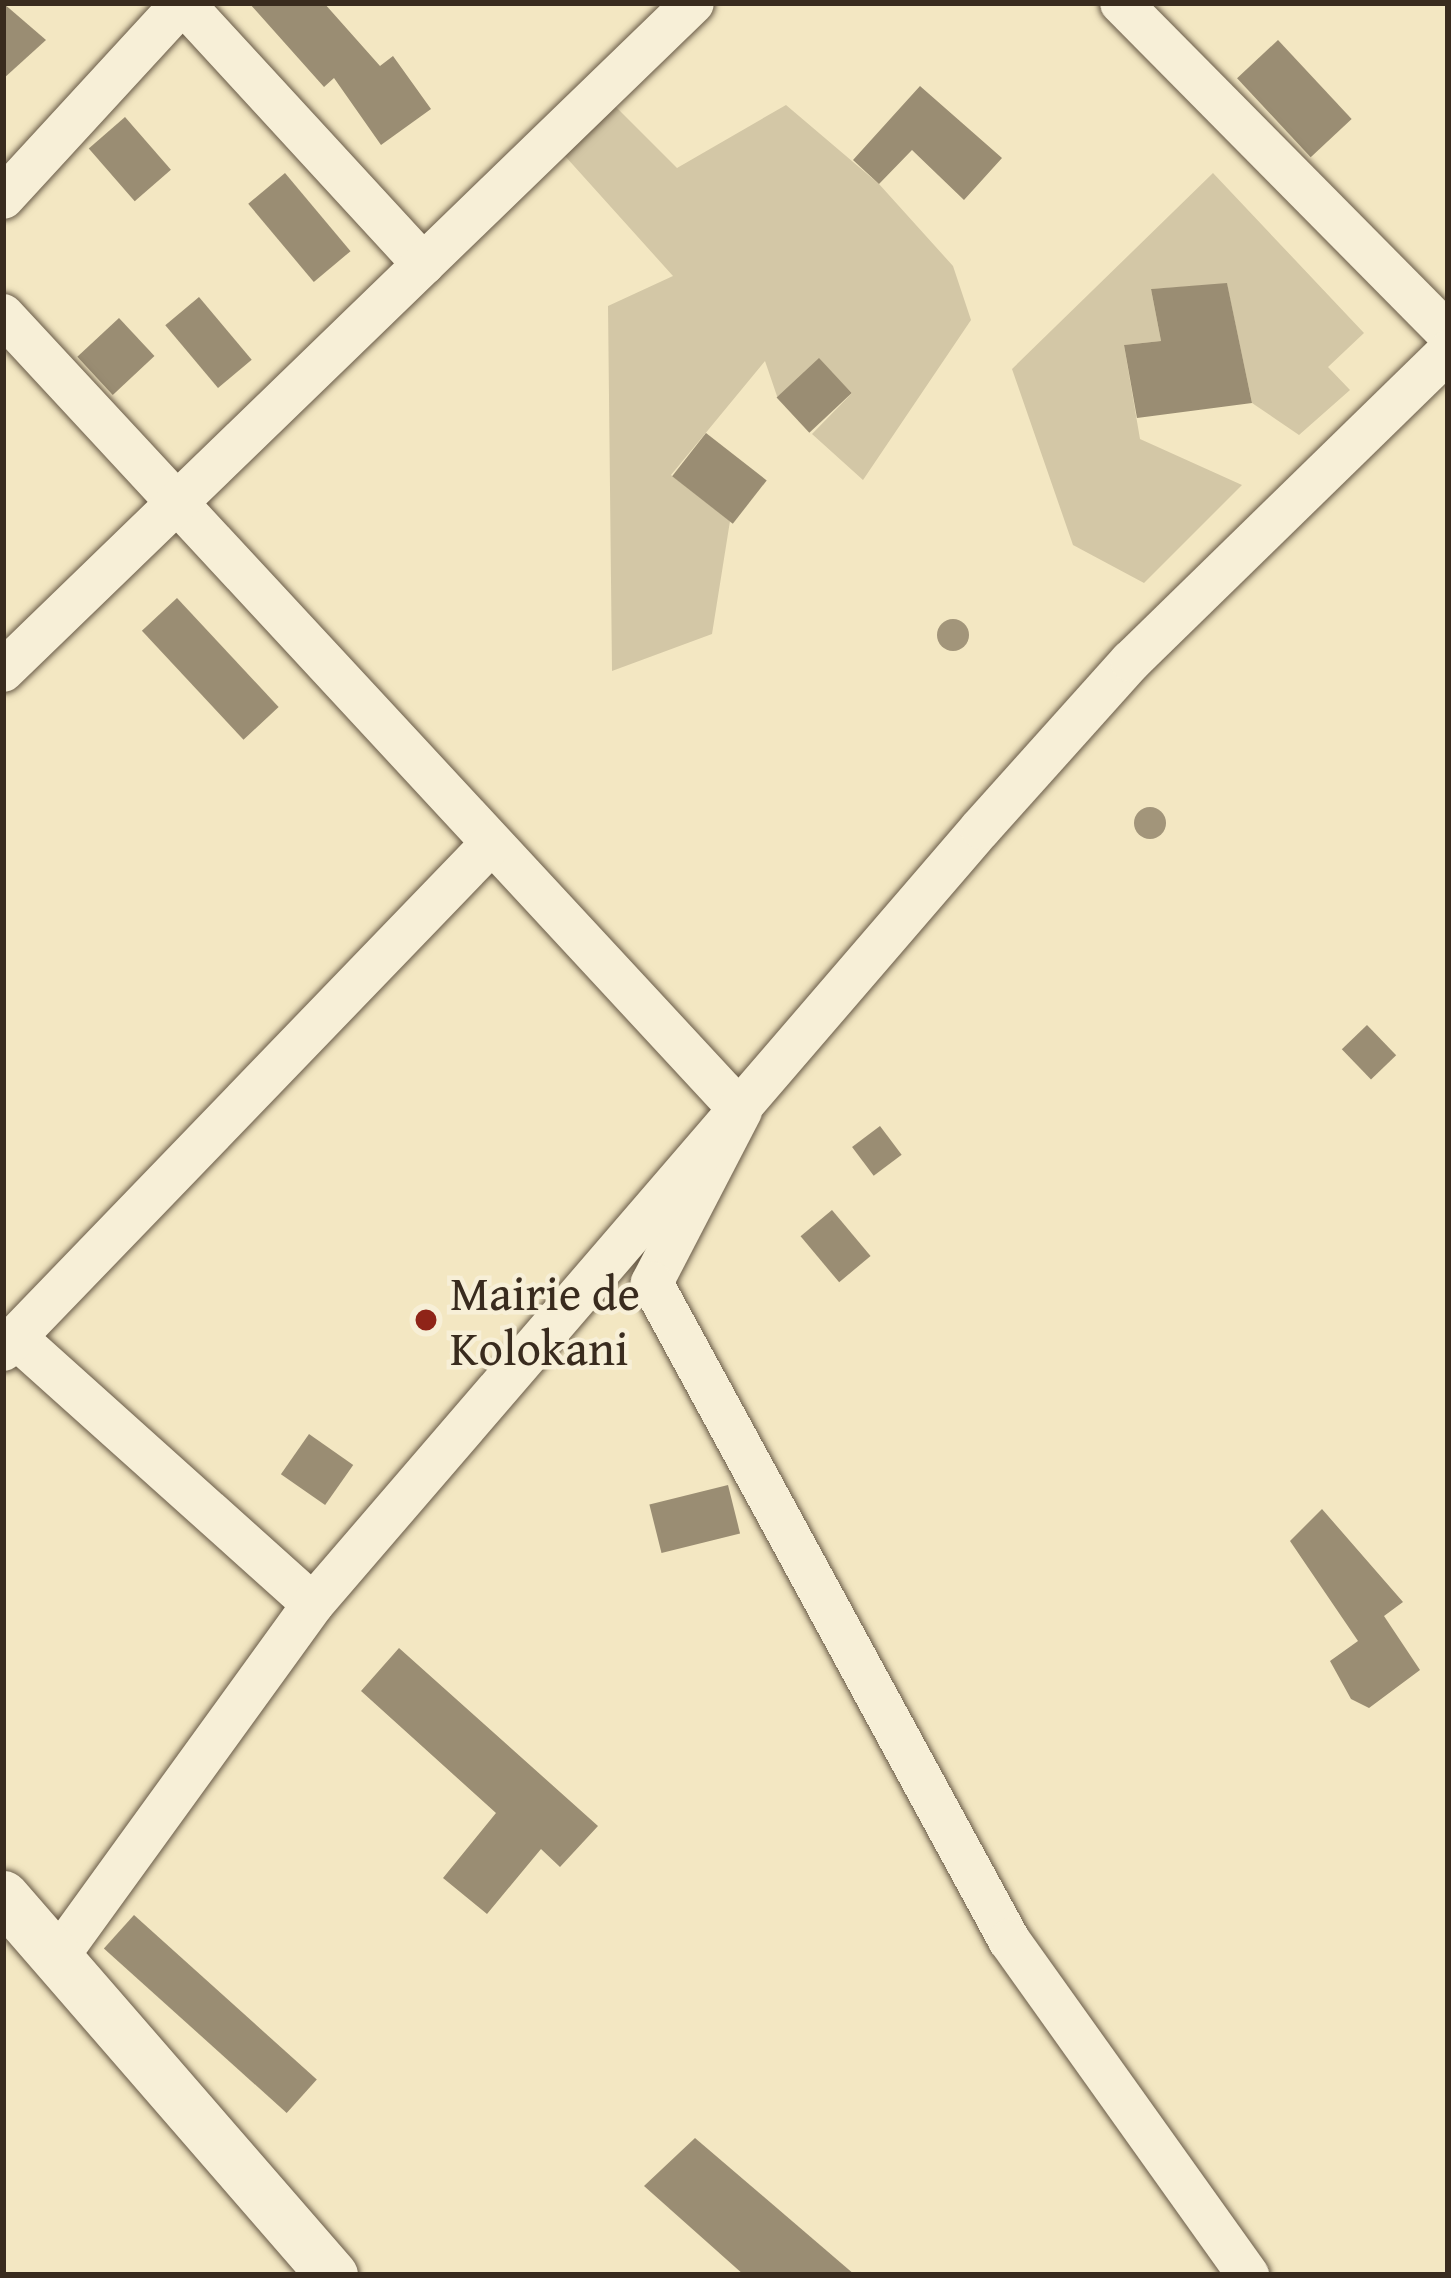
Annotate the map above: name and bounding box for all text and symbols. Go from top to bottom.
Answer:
place label: Mairie de Kolokani [450,1263,640,1376]
marker: Mairie de Kolokani [413,1307,439,1333]

